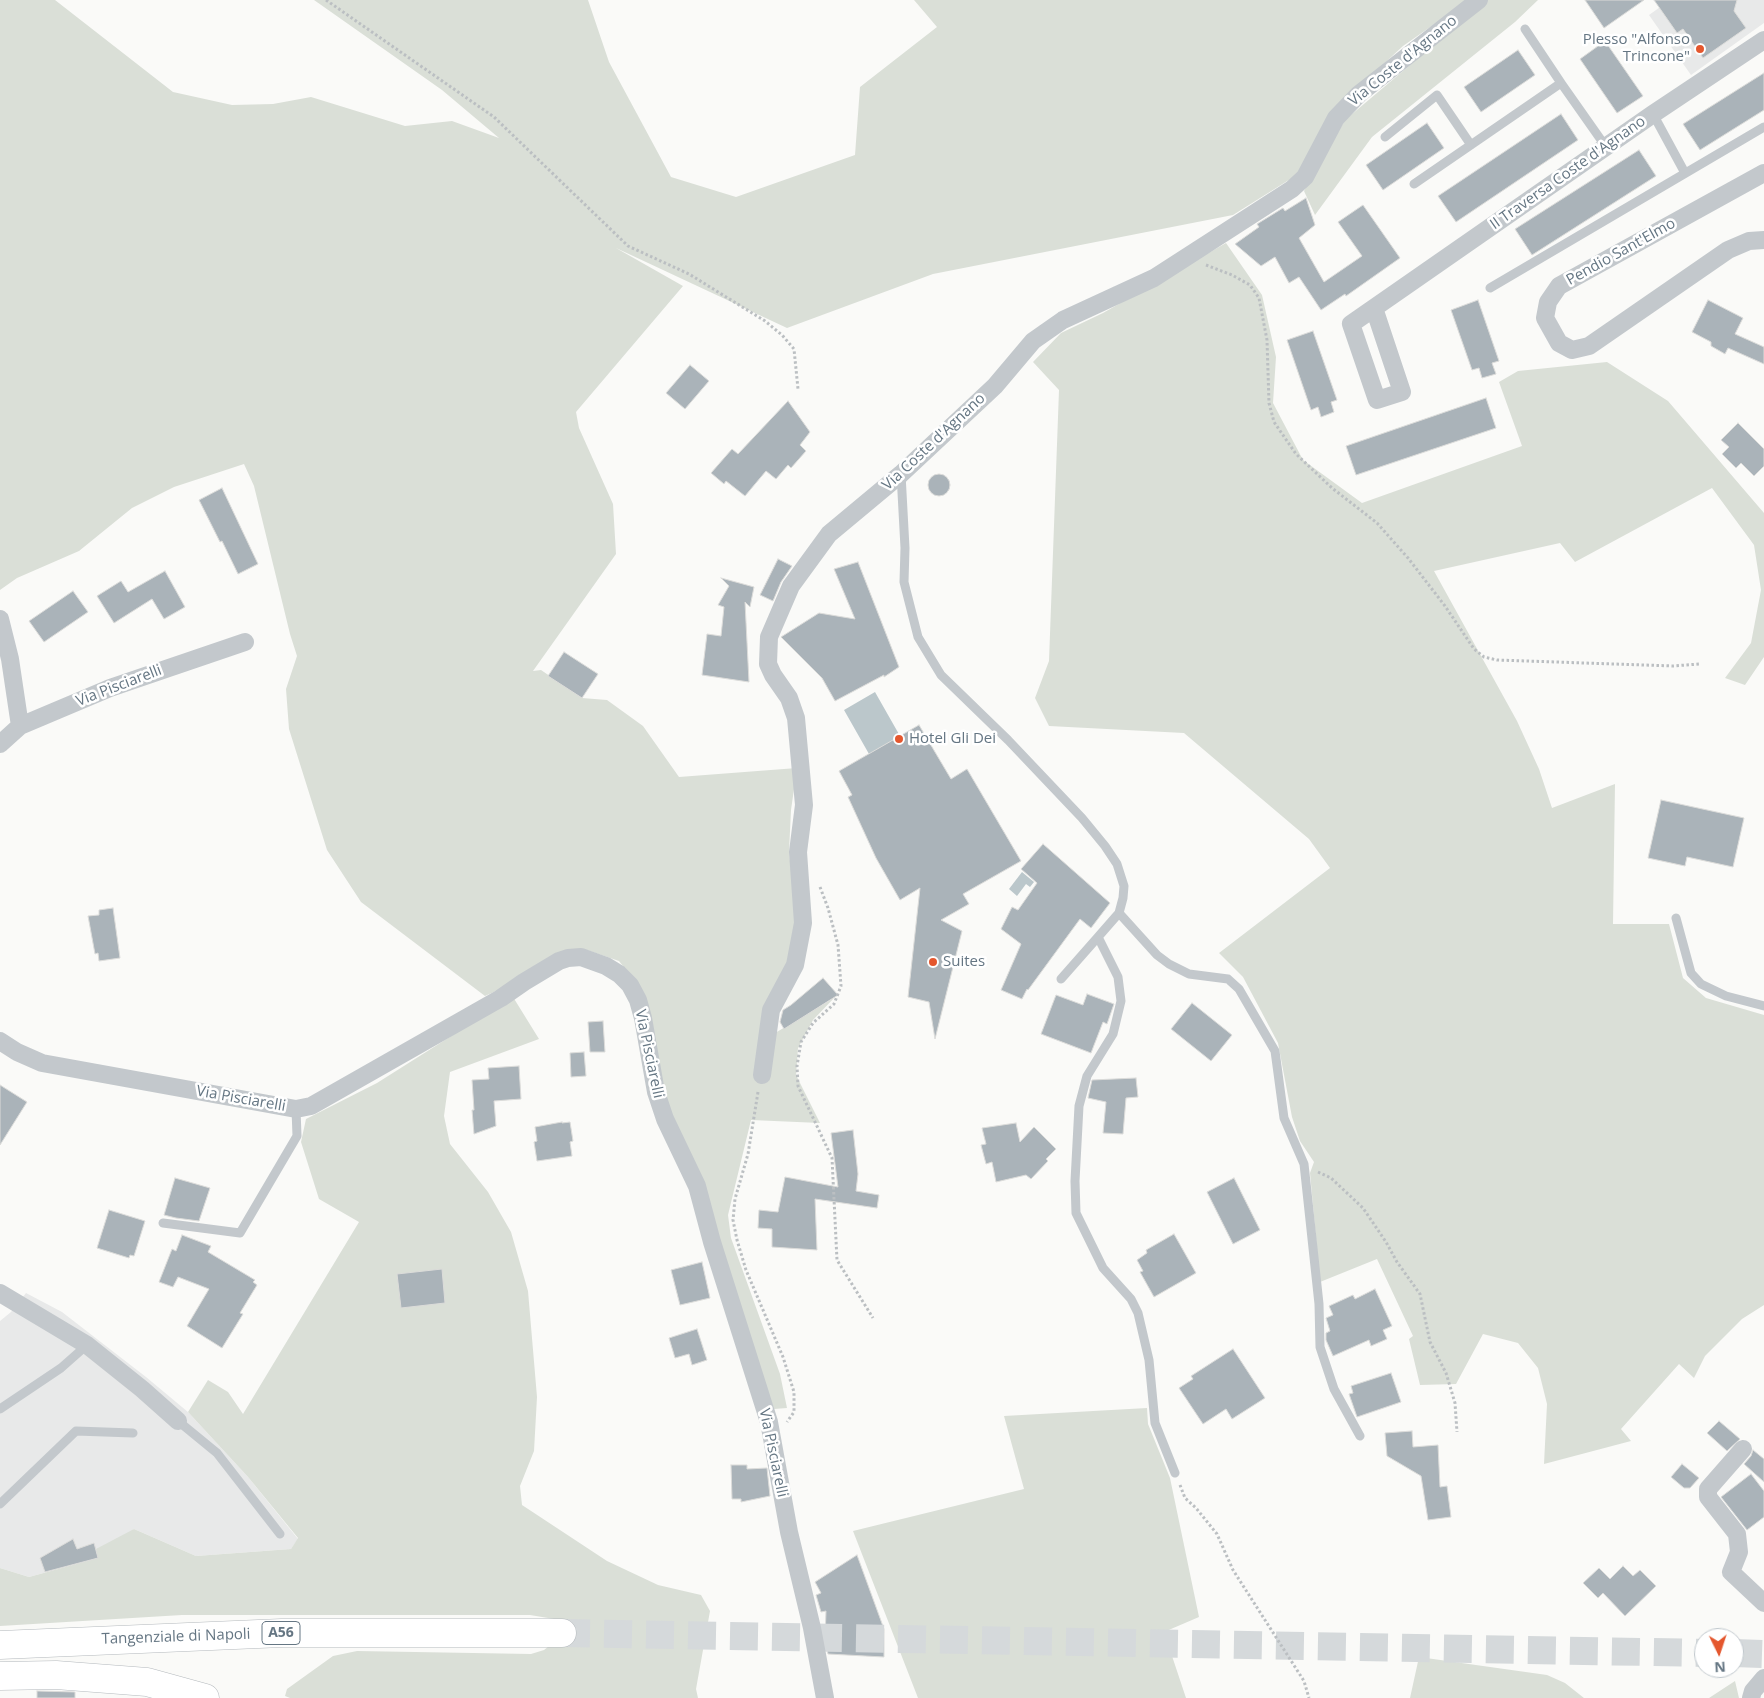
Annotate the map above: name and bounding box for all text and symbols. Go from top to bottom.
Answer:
street label: Via Coste d'Agnano [1345,12,1461,110]
place label: Plesso "Alfonso Trincone" [1583,31,1690,66]
marker: Plesso "Alfonso Trincone" [1694,43,1706,55]
street label: II Traversa Coste d'Agnano [1487,112,1649,234]
street label: Pendio Sant'Elmo [1563,215,1679,289]
street label: Via Coste d'Agnano [879,390,989,494]
street label: Via Pisciarelli [74,661,164,711]
place label: Hotel Gli Dei [909,730,996,748]
marker: Hotel Gli Dei [893,733,905,745]
place label: Suites [943,953,985,971]
marker: Suites [927,956,939,968]
street label: Via Pisciarelli [631,1008,667,1100]
street label: Via Pisciarelli [195,1082,287,1116]
street label: Via Pisciarelli [755,1407,791,1499]
road number: A56 [262,1622,300,1645]
street label: Tangenziale di Napoli [101,1625,251,1649]
north arrow [1694,1628,1744,1678]
text: N [1714,1658,1726,1677]

